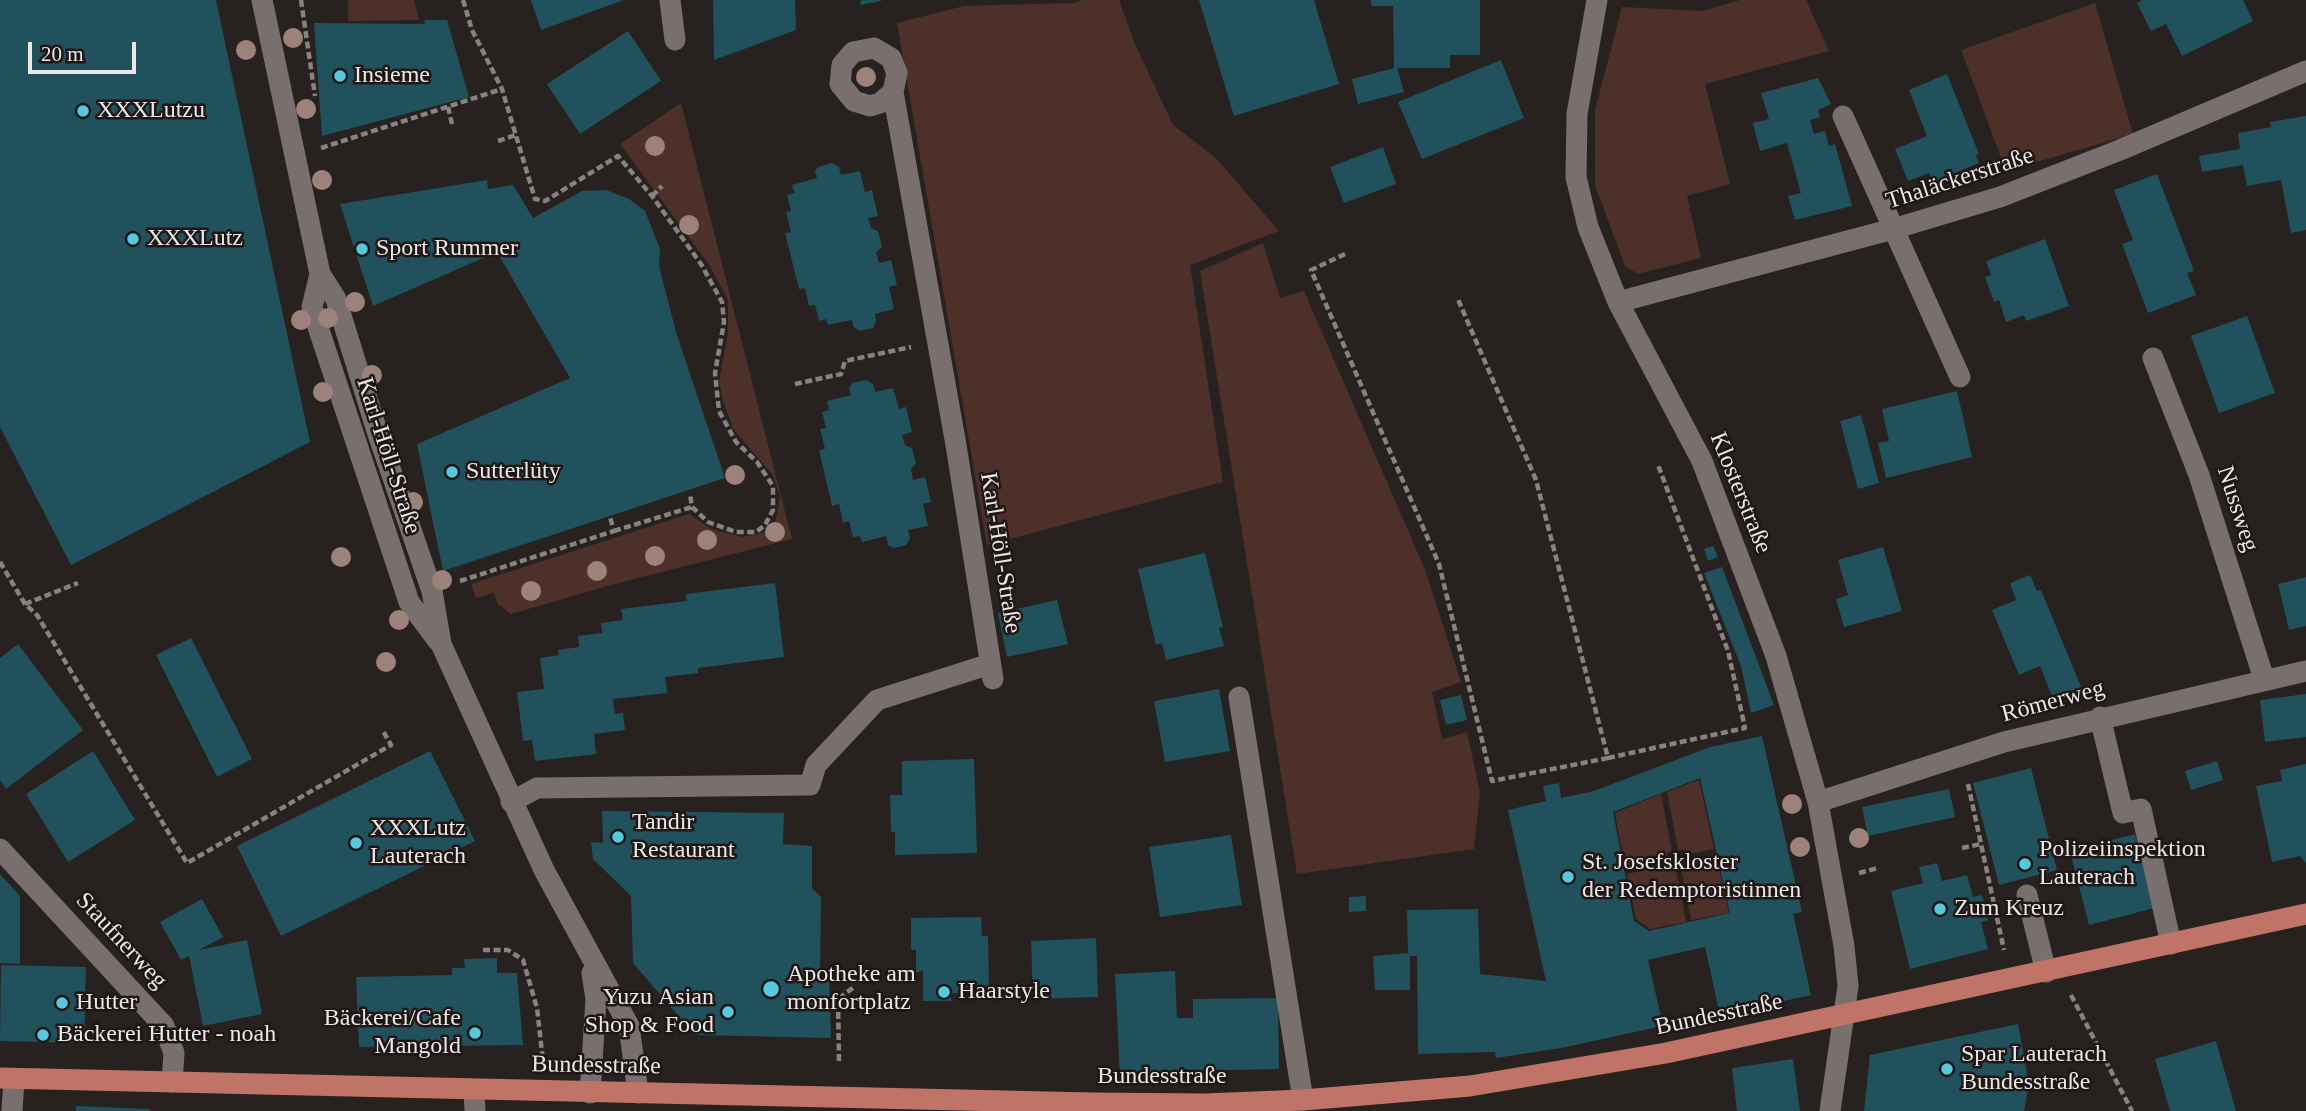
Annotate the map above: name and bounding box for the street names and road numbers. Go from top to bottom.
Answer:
street label: Thaläckerstraße [1883,142,2037,216]
street label: Karl-Höll-Straße [349,374,427,538]
street label: Klosterstraße [1703,428,1777,558]
street label: Nussweg [2210,463,2264,555]
street label: Karl-Höll-Straße [973,470,1027,636]
street label: Römerweg [1998,674,2108,730]
street label: Staufnerweg [69,887,173,995]
street label: Bundesstraße [1653,987,1785,1043]
street label: Bundesstraße [531,1050,661,1082]
street label: Bundesstraße [1097,1063,1227,1091]

